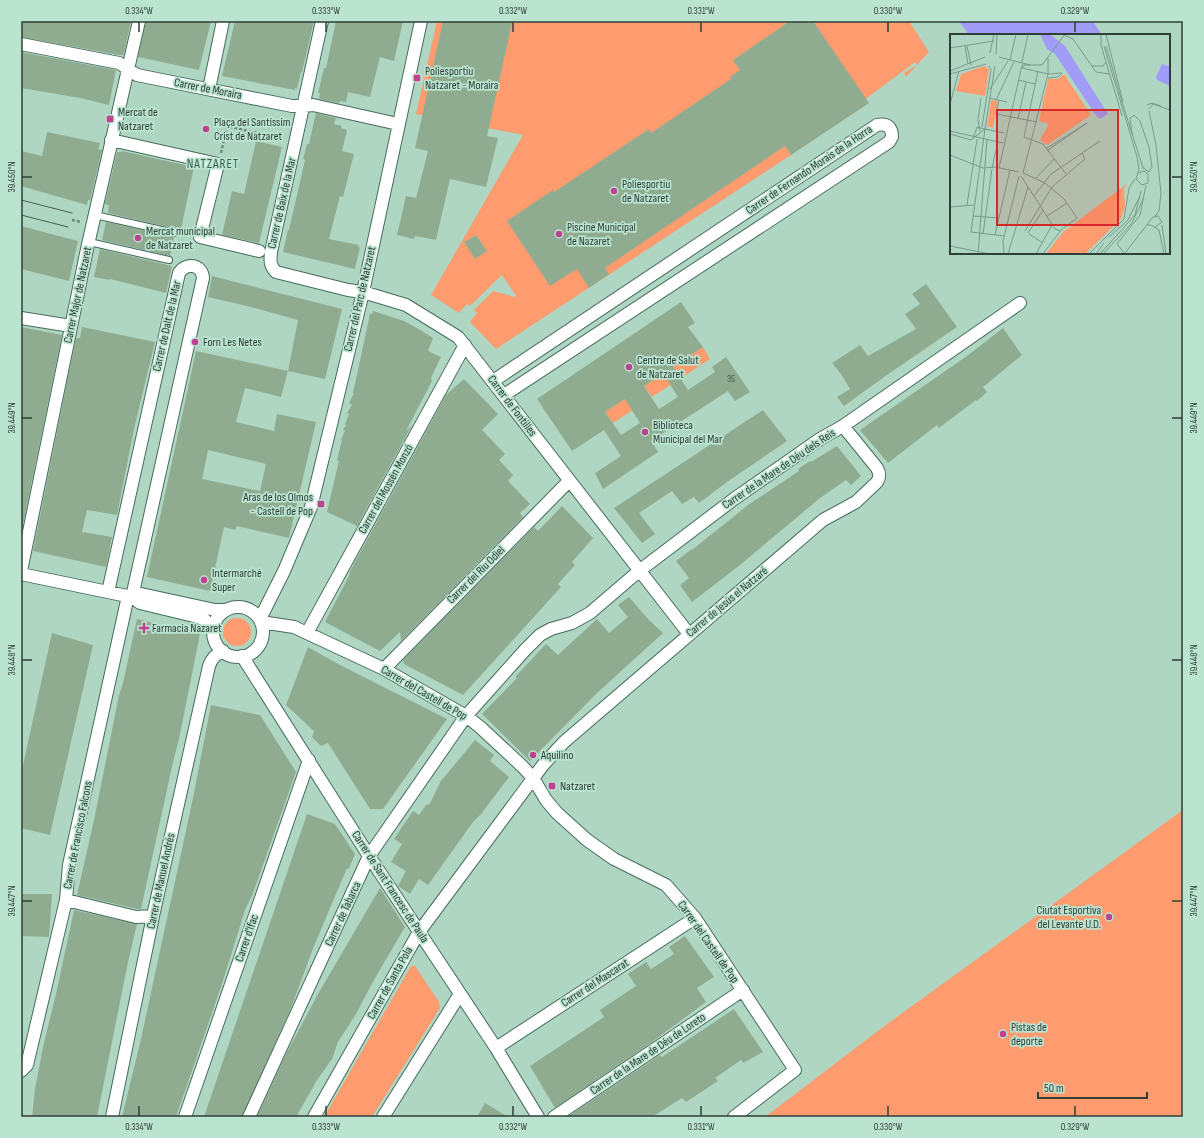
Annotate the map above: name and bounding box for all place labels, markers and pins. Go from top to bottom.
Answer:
place label: Poliesportiu Natzaret - Moraira [425,64,499,93]
marker: Poliesportiu Natzaret - Moraira [412,73,422,83]
place label: Mercat de Natzaret [118,105,158,134]
marker: Mercat de Natzaret [105,114,115,124]
place label: Plaça del Santíssim Crist de Natzaret [214,115,291,144]
marker: Plaça del Santíssim Crist de Natzaret [201,124,211,134]
place label: Poliesportiu de Natzaret [622,177,670,206]
marker: Poliesportiu de Natzaret [609,186,619,196]
place label: Piscine Municipal de Nazaret [567,220,636,249]
place label: Mercat municipal de Natzaret [146,224,215,253]
marker: Piscine Municipal de Nazaret [554,229,564,239]
marker: Mercat municipal de Natzaret [133,233,143,243]
place label: Forn Les Netes [203,335,262,350]
marker: Forn Les Netes [190,337,200,347]
place label: Centre de Salut de Natzaret [637,353,699,382]
marker: Centre de Salut de Natzaret [624,362,634,372]
place label: Biblioteca Municipal del Mar [653,418,723,447]
marker: Biblioteca Municipal del Mar [640,427,650,437]
place label: Aras de los Olmos - Castell de Pop [242,490,313,519]
marker: Aras de los Olmos - Castell de Pop [316,499,326,509]
place label: Intermarché Super [212,566,262,595]
marker: Intermarché Super [199,575,209,585]
place label: Farmacia Nazaret [152,621,222,636]
marker: Farmacia Nazaret [139,623,149,633]
place label: Aquilino [540,748,573,763]
marker: Aquilino [528,750,538,760]
place label: Natzaret [560,779,595,794]
marker: Natzaret [547,781,557,791]
place label: Ciutat Esportiva del Levante U.D. [1036,903,1101,932]
marker: Ciutat Esportiva del Levante U.D. [1104,912,1114,922]
place label: Pistas de deporte [1011,1020,1047,1049]
marker: Pistas de deporte [998,1029,1008,1039]

